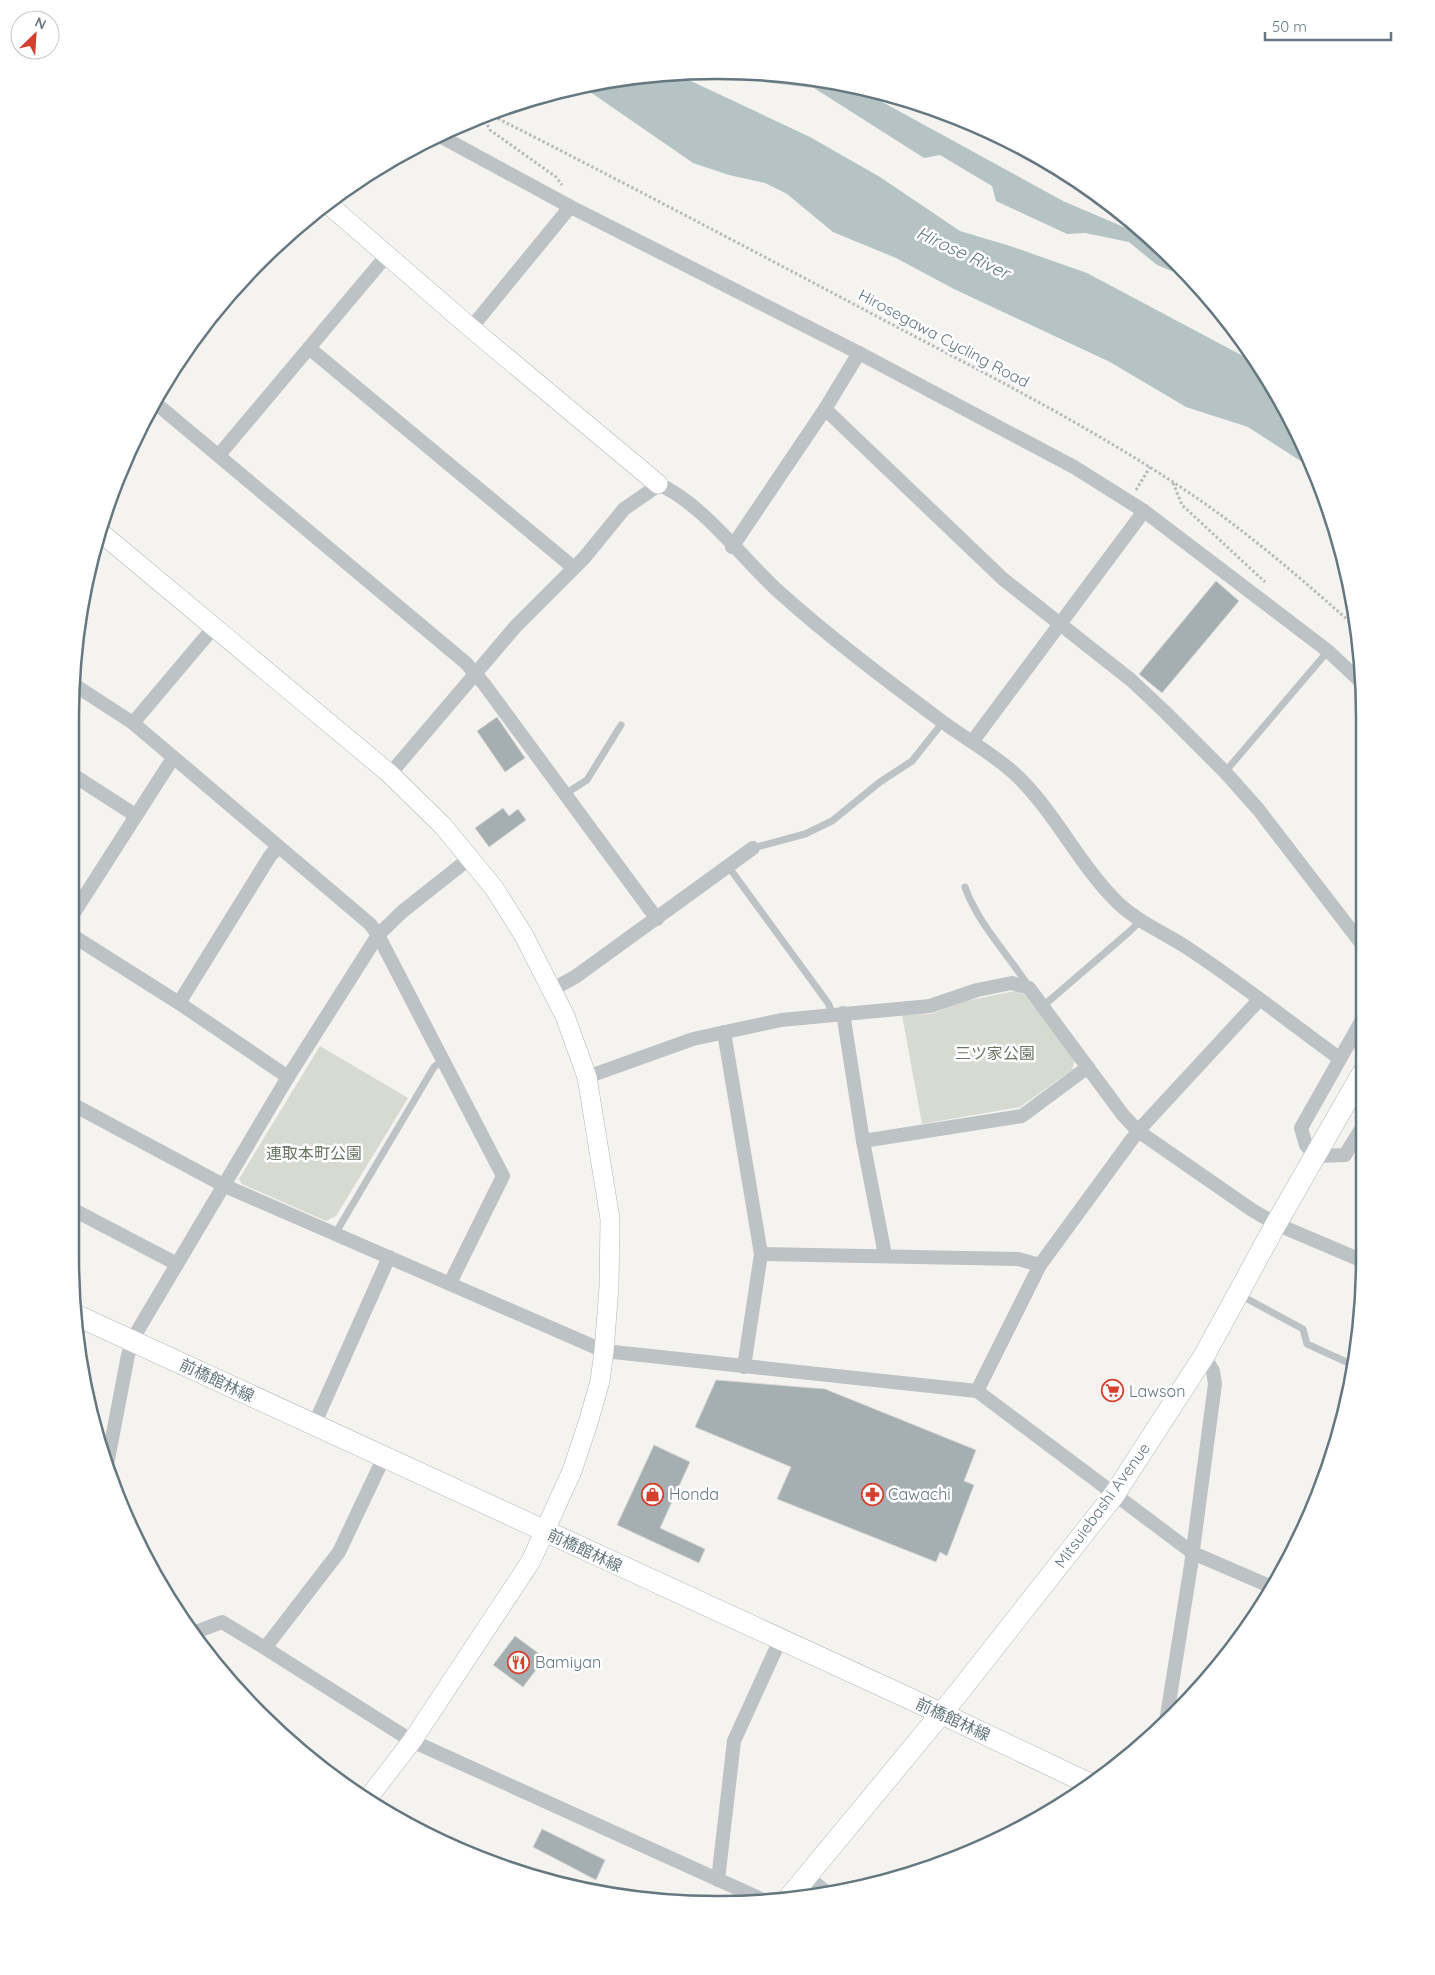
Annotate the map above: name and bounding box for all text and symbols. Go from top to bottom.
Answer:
north arrow [10,10,60,60]
scale bar [1265,10,1391,42]
text: N [32,13,49,34]
text: 50 m [1272,17,1307,36]
water label: Hirose River [913,221,1015,285]
street label: Hirosegawa Cycling Road [855,284,1033,392]
park label: 三ツ家公園 [955,1043,1035,1063]
park label: 連取本町公園 [266,1143,362,1163]
street label: 前橋館林線 [177,1354,257,1406]
supermarket icon: Lawson [1101,1379,1125,1403]
place label: Lawson [1129,1381,1185,1401]
street label: Mitsuiebashi Avenue [1050,1438,1154,1572]
shop icon: Honda [641,1482,665,1506]
pharmacy icon: Cawachi [860,1482,884,1506]
place label: Honda [669,1484,719,1504]
place label: Cawachi [888,1484,951,1504]
street label: 前橋館林線 [545,1524,625,1576]
restaurant icon: Bamiyan [507,1650,531,1674]
place label: Bamiyan [535,1652,601,1672]
street label: 前橋館林線 [913,1693,993,1745]

